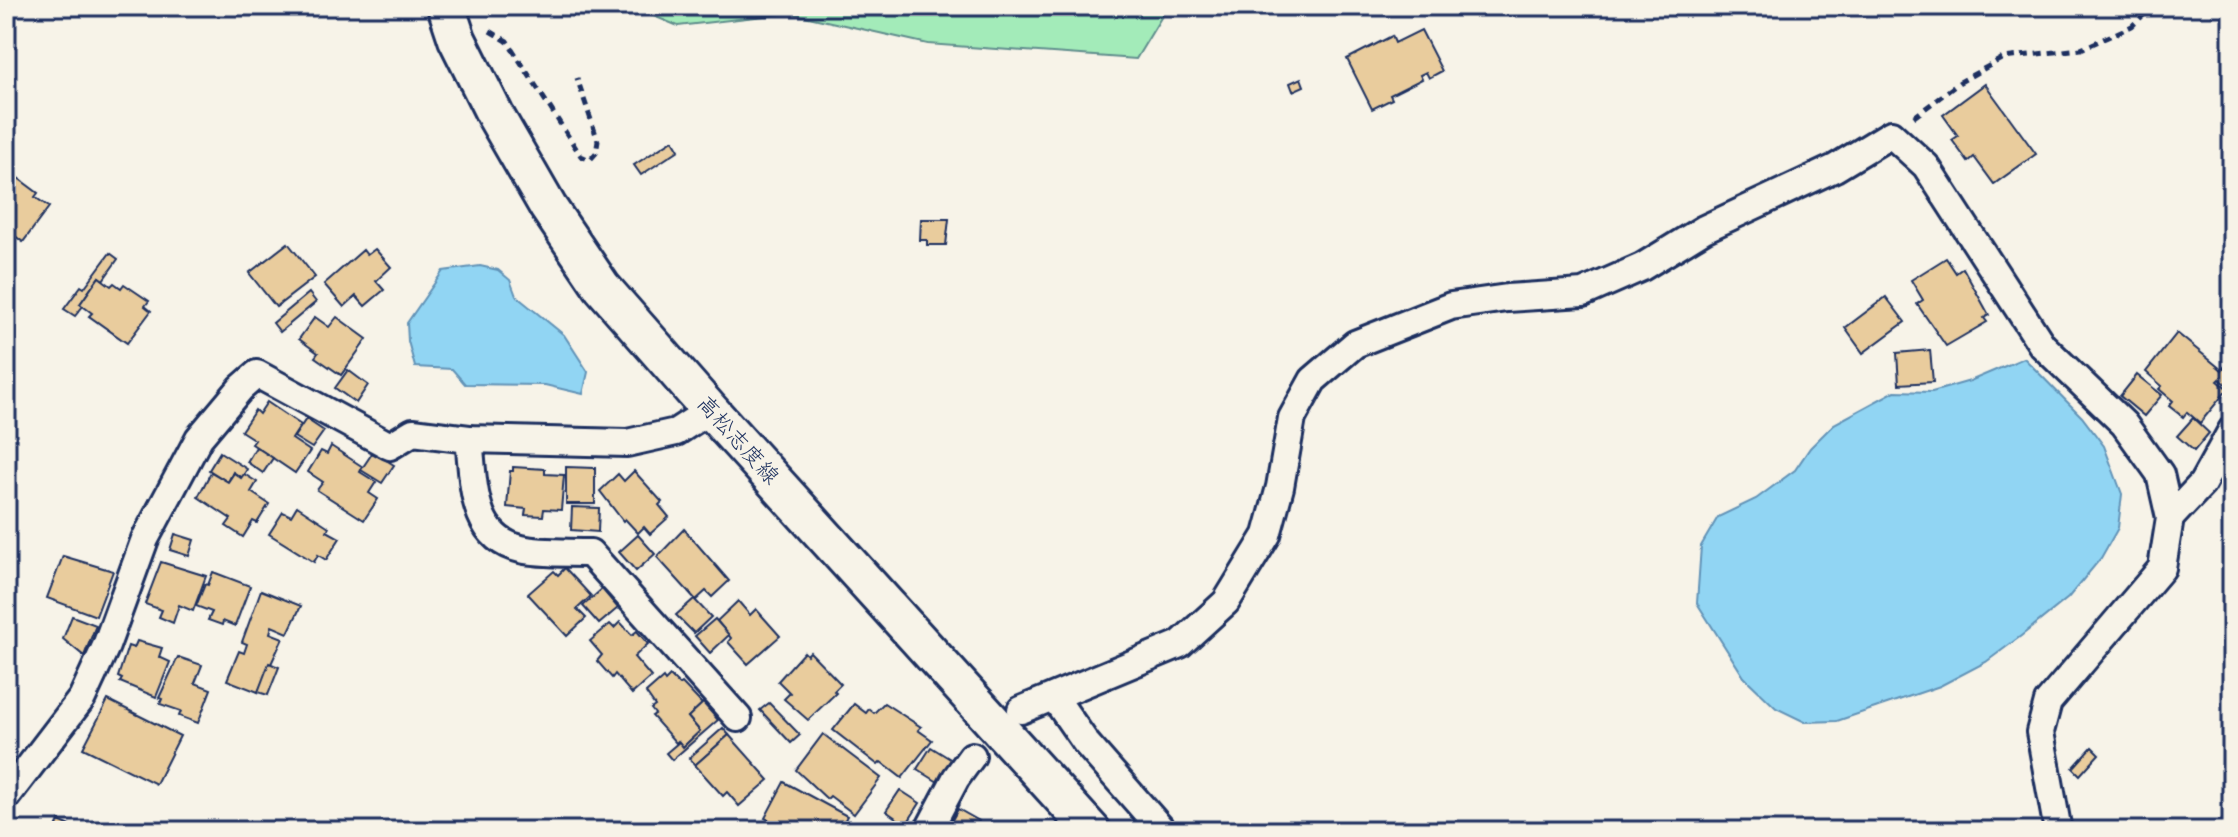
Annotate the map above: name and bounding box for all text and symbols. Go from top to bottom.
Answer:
street label: 高松志度線 [687,388,787,494]

